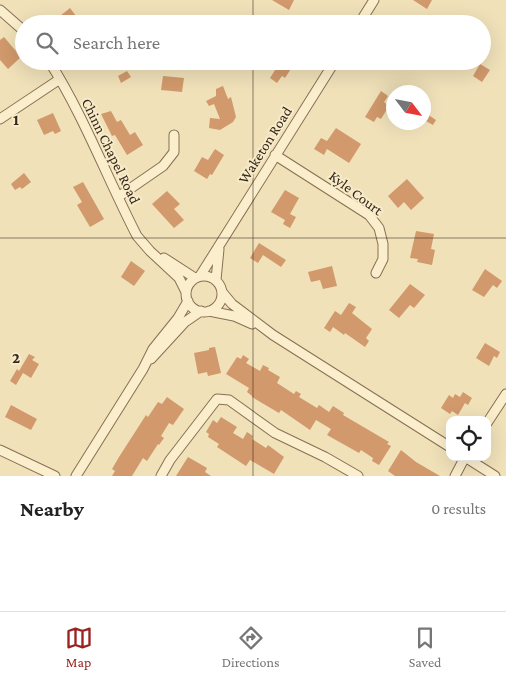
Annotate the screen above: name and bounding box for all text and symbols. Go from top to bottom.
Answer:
search box [15,15,491,70]
icon: search [33,29,61,57]
text: Search here [73,32,160,53]
north arrow [386,85,431,130]
street label: Chinn Chapel Road [78,96,143,207]
street label: Waketon Road [235,104,295,186]
text: 1 [13,111,19,128]
street label: Kyle Court [326,168,387,220]
text: 2 [12,349,20,366]
map controls [446,416,491,461]
button: locate [446,416,491,461]
text: Nearby [20,497,84,521]
text: 0 results [431,500,486,517]
tab: Map [65,624,93,670]
tab: Directions [222,624,280,670]
tab: Saved [409,624,441,670]

